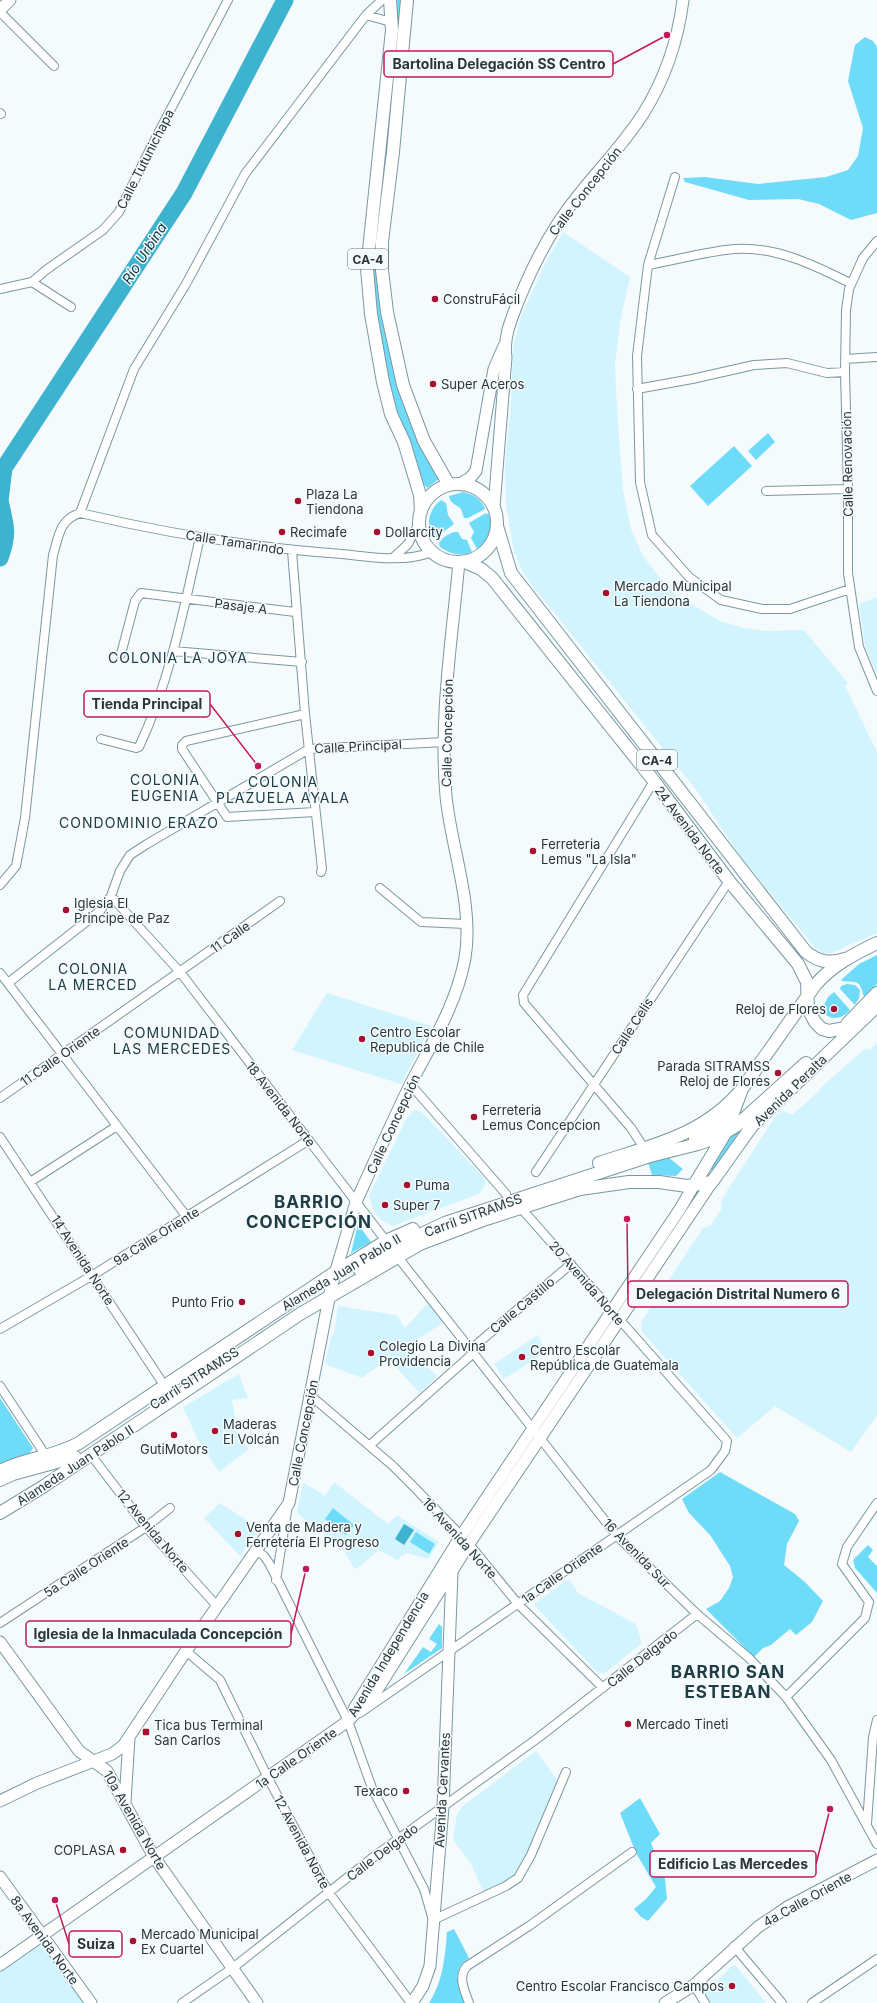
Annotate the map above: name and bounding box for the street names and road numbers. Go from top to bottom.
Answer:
street label: Calle Tutunichapa [113,106,177,212]
street label: Calle Concepción [545,143,625,239]
road number: CA-4 [348,249,388,269]
street label: Calle Renovación [838,411,856,517]
street label: Calle Tamarindo [185,526,286,558]
street label: Pasaje A [214,595,268,617]
street label: Calle Concepción [438,679,456,787]
street label: Calle Principal [314,736,402,756]
road number: CA-4 [637,750,677,770]
street label: 24 Avenida Norte [652,783,728,877]
street label: 11 Calle [207,918,253,956]
street label: Calle Celis [608,994,656,1057]
street label: 11 Calle Oriente [17,1023,103,1089]
street label: Avenida Peralta [750,1051,830,1129]
street label: 18 Avenida Norte [243,1058,319,1150]
street label: Calle Concepción [363,1072,423,1176]
street label: Carril SITRAMSS [422,1190,524,1240]
street label: 9a Calle Oriente [110,1203,202,1269]
street label: 14 Avenida Norte [48,1212,118,1308]
street label: Alameda Juan Pablo II [279,1230,403,1314]
street label: 20 Avenida Norte [546,1238,628,1328]
street label: Calle Castillo [486,1273,558,1337]
street label: Carril SITRAMSS [146,1343,242,1413]
street label: Calle Concepción [285,1378,321,1488]
street label: Alameda Juan Pablo II [14,1421,136,1509]
street label: 12 Avenida Norte [114,1486,192,1576]
street label: 16 Avenida Norte [419,1494,501,1582]
street label: 16 Avenida Sur [600,1515,674,1591]
street label: 5a Calle Oriente [40,1534,132,1600]
street label: 1a Calle Oriente [518,1539,606,1607]
street label: Avenida Independencia [344,1588,432,1720]
street label: Calle Delgado [603,1625,681,1691]
street label: 1a Calle Oriente [252,1724,340,1792]
street label: Avenida Cervantes [431,1732,453,1848]
street label: 10a Avenida Norte [100,1768,170,1872]
street label: 12 Avenida Norte [271,1792,333,1892]
street label: Calle Delgado [343,1820,421,1884]
street label: 4a Calle Oriente [760,1868,854,1930]
street label: 8a Avenida Norte [7,1892,83,1988]

